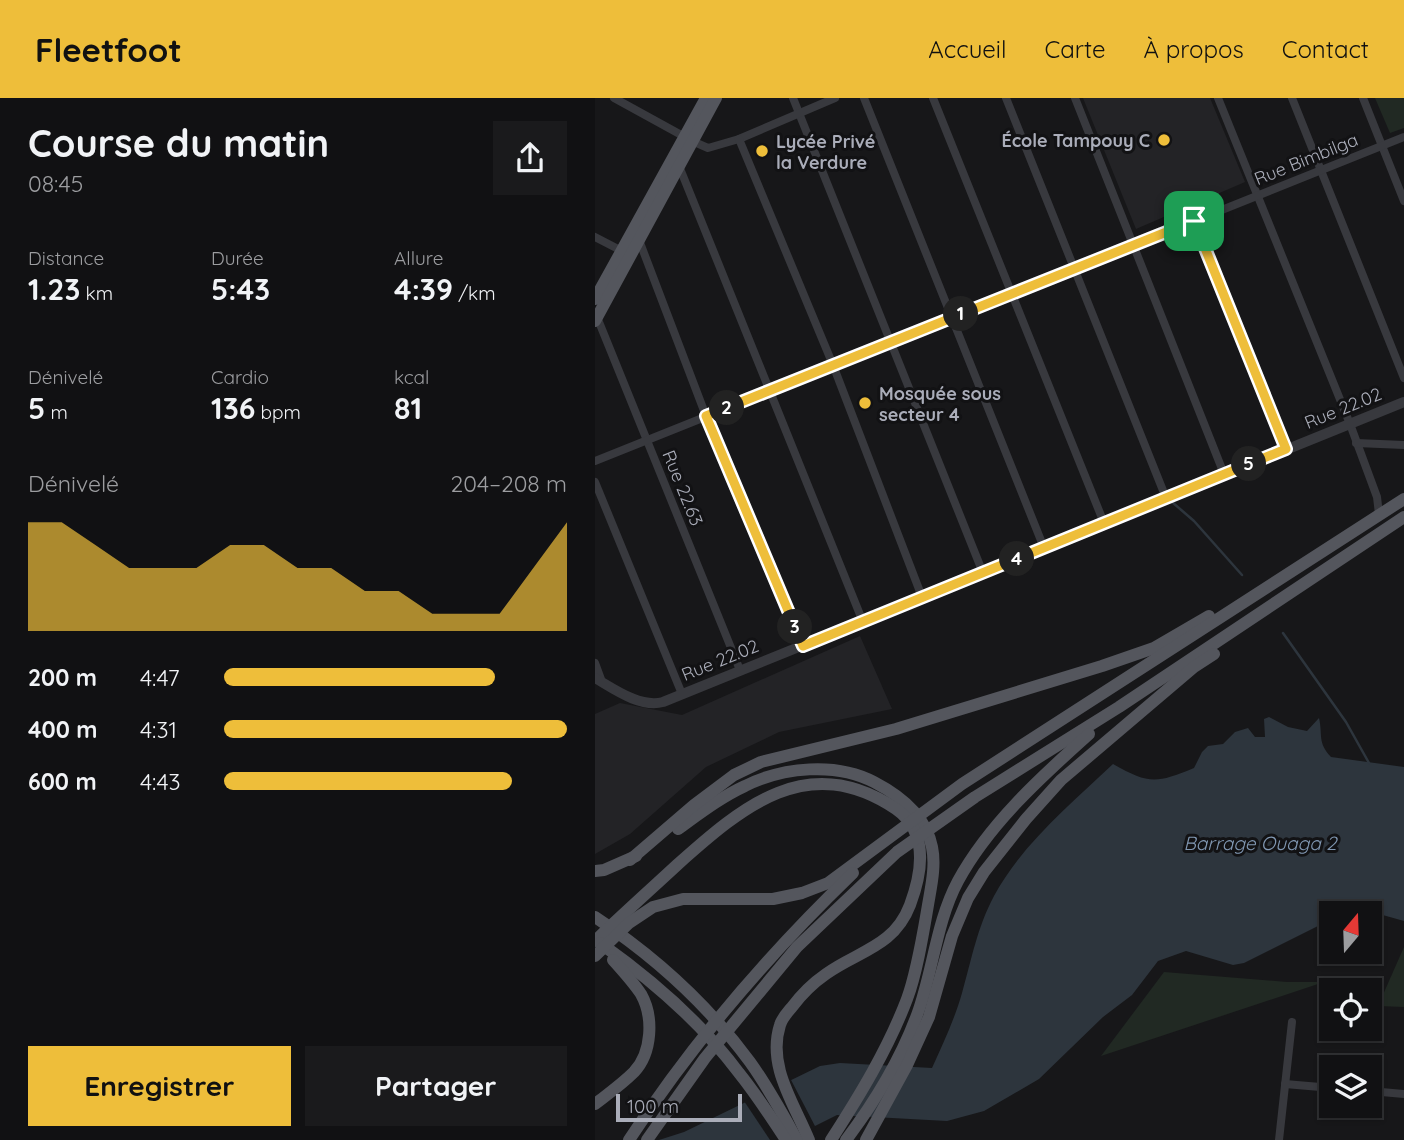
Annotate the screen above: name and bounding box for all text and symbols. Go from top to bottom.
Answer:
text: Fleetfoot [35,29,182,70]
text: Accueil [928,34,1007,64]
text: Carte [1045,34,1106,64]
text: À propos [1144,34,1244,64]
text: Contact [1282,34,1369,64]
text: Course du matin [28,119,329,167]
button: share [493,121,567,195]
street label: Rue Bimbilga [1251,128,1361,190]
place label: École Tampouy C [1001,129,1150,152]
place label: Lycée Privé la Verdure [776,130,875,174]
marker: École Tampouy C [1156,132,1172,148]
marker: Lycée Privé la Verdure [754,143,770,159]
text: 08:45 [28,169,83,198]
pin [1164,191,1224,251]
icon: arrive [1175,202,1213,240]
text: Distance [28,246,104,270]
text: Durée [211,246,264,270]
text: Allure [394,246,443,270]
text: 1.23 [28,270,80,308]
text: 5:43 [211,270,270,308]
text: 4:39 [394,270,453,308]
text: km [80,281,113,305]
text: /km [453,281,496,305]
pin: 1 [943,296,979,332]
text: 1 [957,301,964,325]
text: Dénivelé [28,365,103,389]
text: Cardio [211,365,269,389]
text: kcal [394,365,429,389]
place label: Mosquée sous secteur 4 [879,382,1001,426]
street label: Rue 22.02 [1301,382,1385,434]
text: 5 [28,389,45,427]
text: 136 [211,389,255,427]
text: 81 [394,389,422,427]
pin: 2 [709,390,745,426]
text: 2 [721,395,732,419]
marker: Mosquée sous secteur 4 [857,395,873,411]
text: m [45,400,68,424]
text: bpm [255,400,301,424]
pin: 5 [1231,446,1267,482]
street label: Rue 22.63 [657,447,709,529]
text: 5 [1243,451,1254,475]
text: Dénivelé [28,469,119,498]
text: 204–208 m [451,469,567,498]
pin: 4 [999,542,1035,576]
text: 4 [1011,546,1022,570]
pin: 3 [777,610,813,644]
text: 3 [789,614,800,638]
street label: Rue 22.02 [678,634,762,686]
text: 200 m [28,663,97,692]
text: 4:47 [140,663,180,692]
text: 400 m [28,715,97,744]
text: 4:31 [140,715,177,744]
text: 600 m [28,767,97,796]
text: 4:43 [140,767,181,796]
water label: Barrage Ouaga 2 [1183,831,1338,855]
north arrow [1319,901,1383,964]
map controls [1319,901,1382,1118]
button: locate [1319,978,1382,1041]
button: Enregistrer [28,1046,291,1126]
button: Partager [305,1046,567,1126]
button: layers [1319,1055,1382,1118]
scale bar [616,1091,742,1123]
text: 100 m [627,1094,679,1118]

